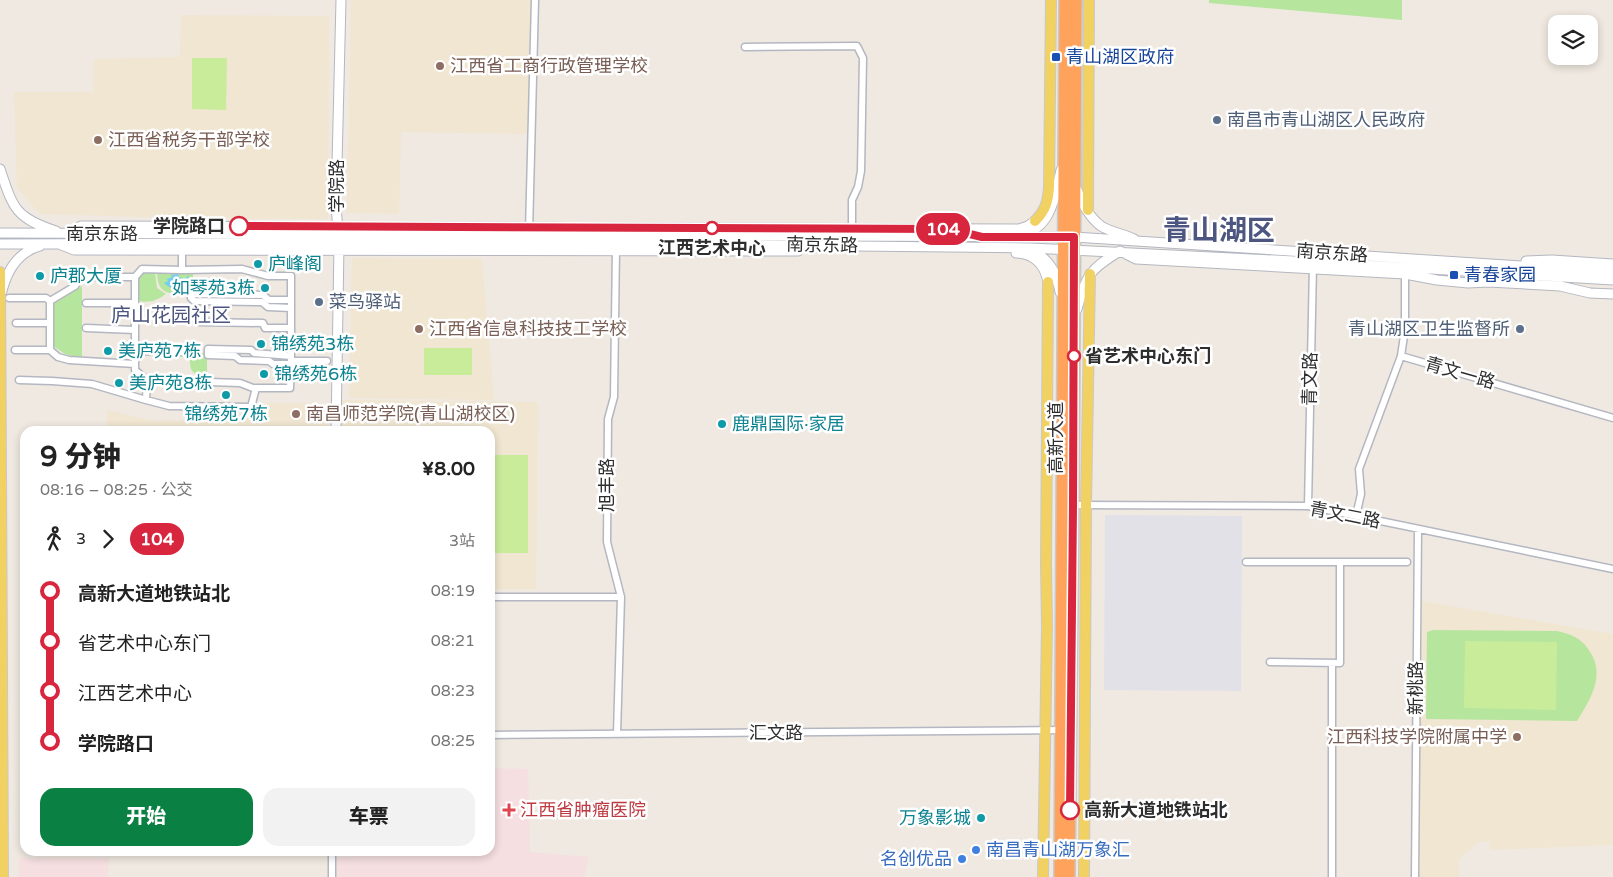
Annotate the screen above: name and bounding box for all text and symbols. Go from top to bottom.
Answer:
map controls [1548,15,1598,65]
button: layers [1548,15,1598,65]
place label: 青山湖区政府 [1066,46,1174,68]
marker: 青山湖区政府 [1050,51,1062,63]
place label: 江西省工商行政管理学校 [450,55,648,77]
marker: 江西省工商行政管理学校 [434,60,446,72]
place label: 南昌市青山湖区人民政府 [1227,109,1425,131]
marker: 南昌市青山湖区人民政府 [1211,114,1223,126]
place label: 江西省税务干部学校 [108,129,270,151]
marker: 江西省税务干部学校 [92,134,104,146]
street label: 学院路 [326,159,348,213]
line badge: 104 [914,213,972,245]
district label: 青山湖区 [1163,214,1275,248]
place label: 学院路口 [153,215,225,237]
marker: 学院路口 [229,216,249,236]
text: 104 [926,218,960,240]
marker: 江西艺术中心 [705,221,719,235]
street label: 南京东路 [66,223,138,245]
street label: 南京东路 [786,233,858,257]
place label: 江西艺术中心 [658,237,766,259]
street label: 南京东路 [1295,240,1369,266]
place label: 庐峰阁 [268,253,322,275]
marker: 庐峰阁 [252,258,264,270]
place label: 青春家园 [1464,264,1536,286]
place label: 庐郡大厦 [50,265,122,287]
marker: 青春家园 [1448,269,1460,281]
marker: 庐郡大厦 [34,270,46,282]
place label: 如琴苑3栋 [172,277,255,299]
marker: 如琴苑3栋 [259,282,271,294]
place label: 菜鸟驿站 [329,291,401,313]
marker: 菜鸟驿站 [313,296,325,308]
district label: 庐山花园社区 [111,304,231,328]
place label: 江西省信息科技技工学校 [429,318,627,340]
place label: 青山湖区卫生监督所 [1348,318,1510,340]
marker: 江西省信息科技技工学校 [413,323,425,335]
marker: 青山湖区卫生监督所 [1514,323,1526,335]
place label: 锦绣苑3栋 [271,333,354,355]
marker: 锦绣苑3栋 [255,338,267,350]
place label: 美庐苑7栋 [118,340,201,362]
marker: 美庐苑7栋 [102,345,114,357]
place label: 省艺术中心东门 [1085,345,1211,367]
marker: 省艺术中心东门 [1067,349,1081,363]
street label: 青文路 [1299,352,1321,406]
street label: 青文一路 [1422,353,1498,393]
place label: 锦绣苑6栋 [274,363,357,385]
marker: 锦绣苑6栋 [258,368,270,380]
place label: 美庐苑8栋 [129,372,212,394]
marker: 美庐苑8栋 [113,377,125,389]
marker: 锦绣苑7栋 [220,389,232,401]
street label: 高新大道 [1045,402,1067,474]
place label: 锦绣苑7栋 [184,403,268,425]
place label: 南昌师范学院(青山湖校区) [306,403,515,425]
marker: 南昌师范学院(青山湖校区) [290,408,302,420]
place label: 鹿鼎国际·家居 [732,413,845,435]
marker: 鹿鼎国际·家居 [716,418,728,430]
text: 9 分钟 [40,440,121,474]
text: ¥8.00 [422,458,475,480]
street label: 旭丰路 [596,458,618,512]
text: 08:16 – 08:25 · 公交 [40,480,192,500]
street label: 青文二路 [1308,497,1382,533]
icon: walk [40,525,68,553]
icon: forward [94,525,122,553]
text: 104 [140,528,174,550]
text: 3 [76,529,86,549]
text: 3站 [449,531,475,551]
text: 08:19 [431,581,475,601]
text: 高新大道地铁站北 [78,583,230,605]
text: 08:21 [431,631,475,651]
text: 省艺术中心东门 [78,633,211,655]
street label: 新桃路 [1405,661,1427,715]
text: 08:23 [431,681,475,701]
text: 江西艺术中心 [78,683,192,705]
street label: 汇文路 [749,722,803,744]
place label: 江西科技学院附属中学 [1327,726,1507,748]
text: 08:25 [431,731,475,751]
marker: 江西科技学院附属中学 [1511,731,1523,743]
text: 学院路口 [78,733,154,755]
button: 开始 [40,788,253,846]
button: 车票 [263,788,475,846]
place label: 江西省肿瘤医院 [520,799,646,821]
place label: 高新大道地铁站北 [1084,799,1228,821]
marker: 高新大道地铁站北 [1060,800,1080,820]
marker: 江西省肿瘤医院 [502,803,516,817]
place label: 万象影城 [899,807,971,829]
marker: 万象影城 [975,812,987,824]
place label: 南昌青山湖万象汇 [986,839,1130,861]
marker: 南昌青山湖万象汇 [970,844,982,856]
place label: 名创优品 [880,848,952,870]
marker: 名创优品 [956,853,968,865]

